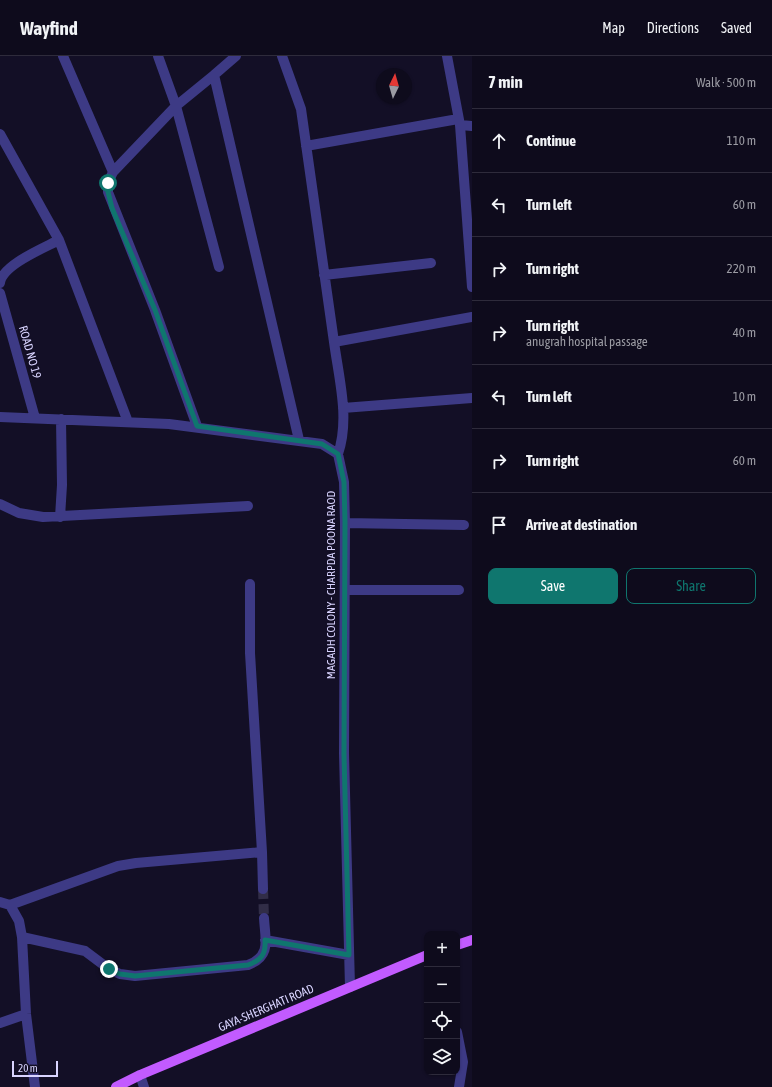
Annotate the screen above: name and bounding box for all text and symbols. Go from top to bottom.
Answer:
text: Wayfind [20,17,78,39]
text: Map [602,20,625,36]
text: Directions [647,20,699,36]
text: Saved [721,20,752,36]
north arrow [376,68,412,104]
text: 7 min [488,72,523,92]
text: Walk · 500 m [696,75,756,90]
icon: ahead [488,130,510,152]
text: Continue [526,132,576,149]
text: 110 m [727,133,756,148]
route start [99,174,117,192]
icon: left [488,194,510,216]
text: Turn left [526,196,572,213]
text: 60 m [733,197,756,212]
icon: right [488,258,510,280]
text: Turn right [526,260,579,277]
text: 220 m [727,261,756,276]
text: Turn right [526,317,579,334]
icon: right [488,322,510,344]
street label: ROAD NO 19 [16,324,44,380]
text: 40 m [733,325,756,340]
text: anugrah hospital passage [526,334,648,349]
icon: left [488,386,510,408]
text: Turn left [526,388,572,405]
text: 10 m [733,389,756,404]
icon: right [488,450,510,472]
text: Turn right [526,452,579,469]
text: 60 m [733,453,756,468]
street label: MAGADH COLONY - CHARPDA POONA RAOD [324,491,338,679]
icon: arrive [488,514,510,536]
text: Arrive at destination [526,516,637,533]
button: Save [488,568,618,604]
button: Share [626,568,756,604]
map controls [424,931,460,1075]
button: + [424,931,460,967]
route end [100,960,118,978]
button: − [424,967,460,1003]
street label: GAYA-SHERGHATI ROAD [216,981,316,1034]
button: locate [424,1003,460,1039]
button: layers [424,1039,460,1075]
scale bar [12,1059,58,1078]
text: 20 m [18,1062,38,1074]

